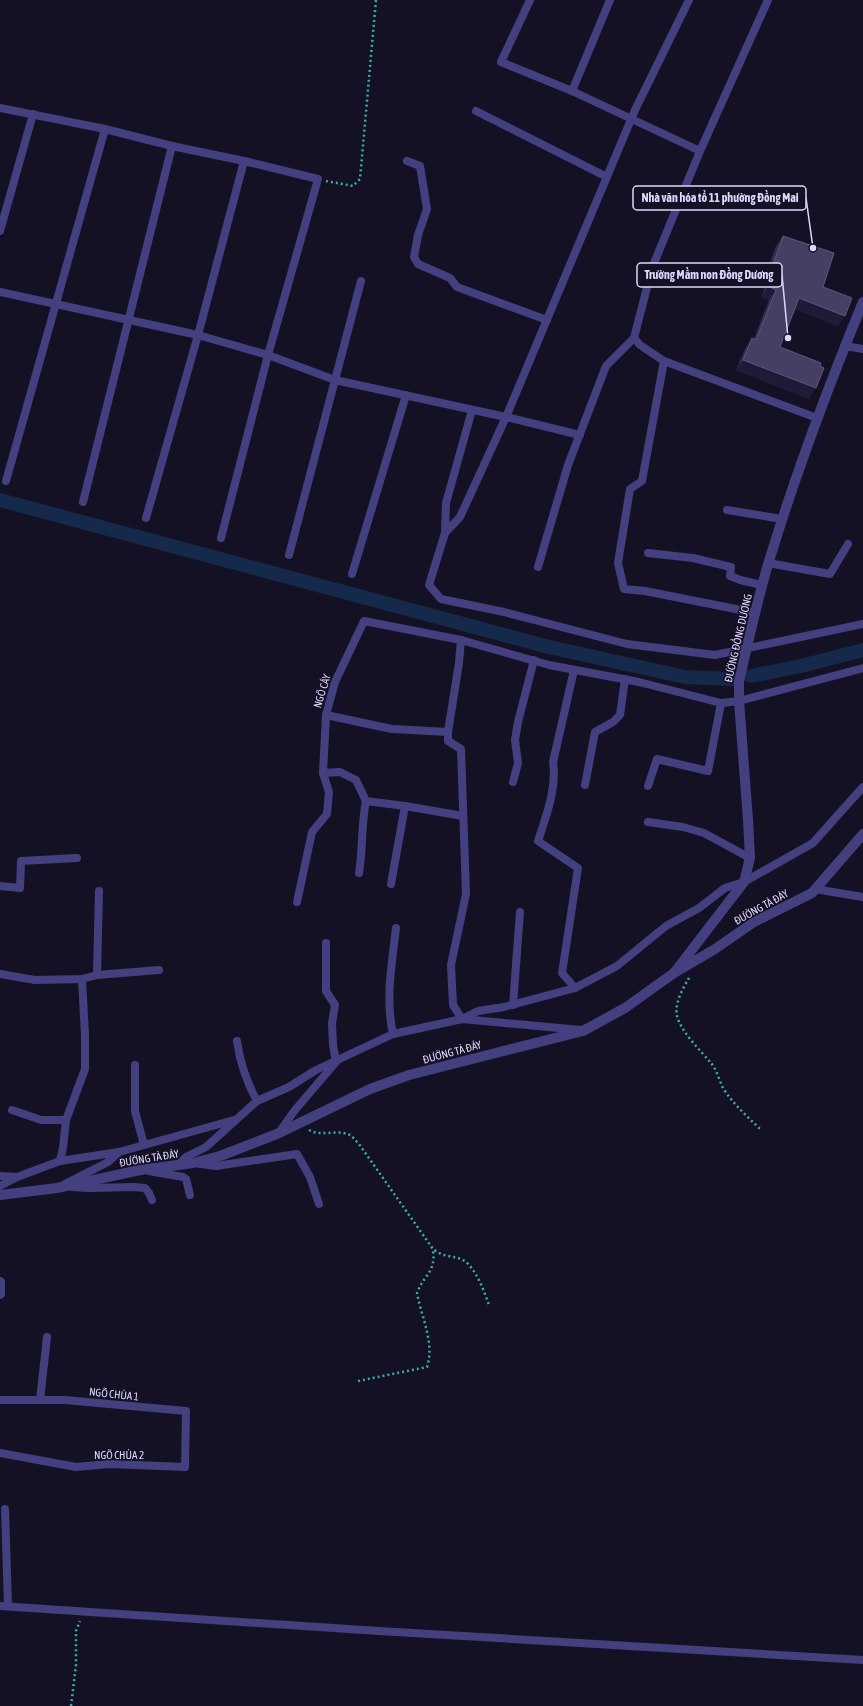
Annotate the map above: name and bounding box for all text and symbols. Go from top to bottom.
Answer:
callout: Nhà văn hóa tổ 11 phường Đồng Mai [633,186,806,210]
text: Nhà văn hóa tổ 11 phường Đồng Mai [641,190,799,205]
callout: Trường Mầm non Đồng Dương [637,263,782,287]
text: Trường Mầm non Đồng Dương [644,267,774,282]
street label: ĐƯỜNG ĐỒNG DƯƠNG [721,592,754,684]
street label: NGÕ CÂY [311,672,333,709]
street label: ĐƯỜNG TÀ ĐÁY [732,887,790,927]
street label: ĐƯỜNG TÀ ĐÁY [421,1038,483,1066]
street label: ĐƯỜNG TÀ ĐÁY [118,1147,180,1169]
street label: NGÕ CHÙA 1 [88,1385,140,1403]
street label: NGÕ CHÙA 2 [94,1449,144,1461]

